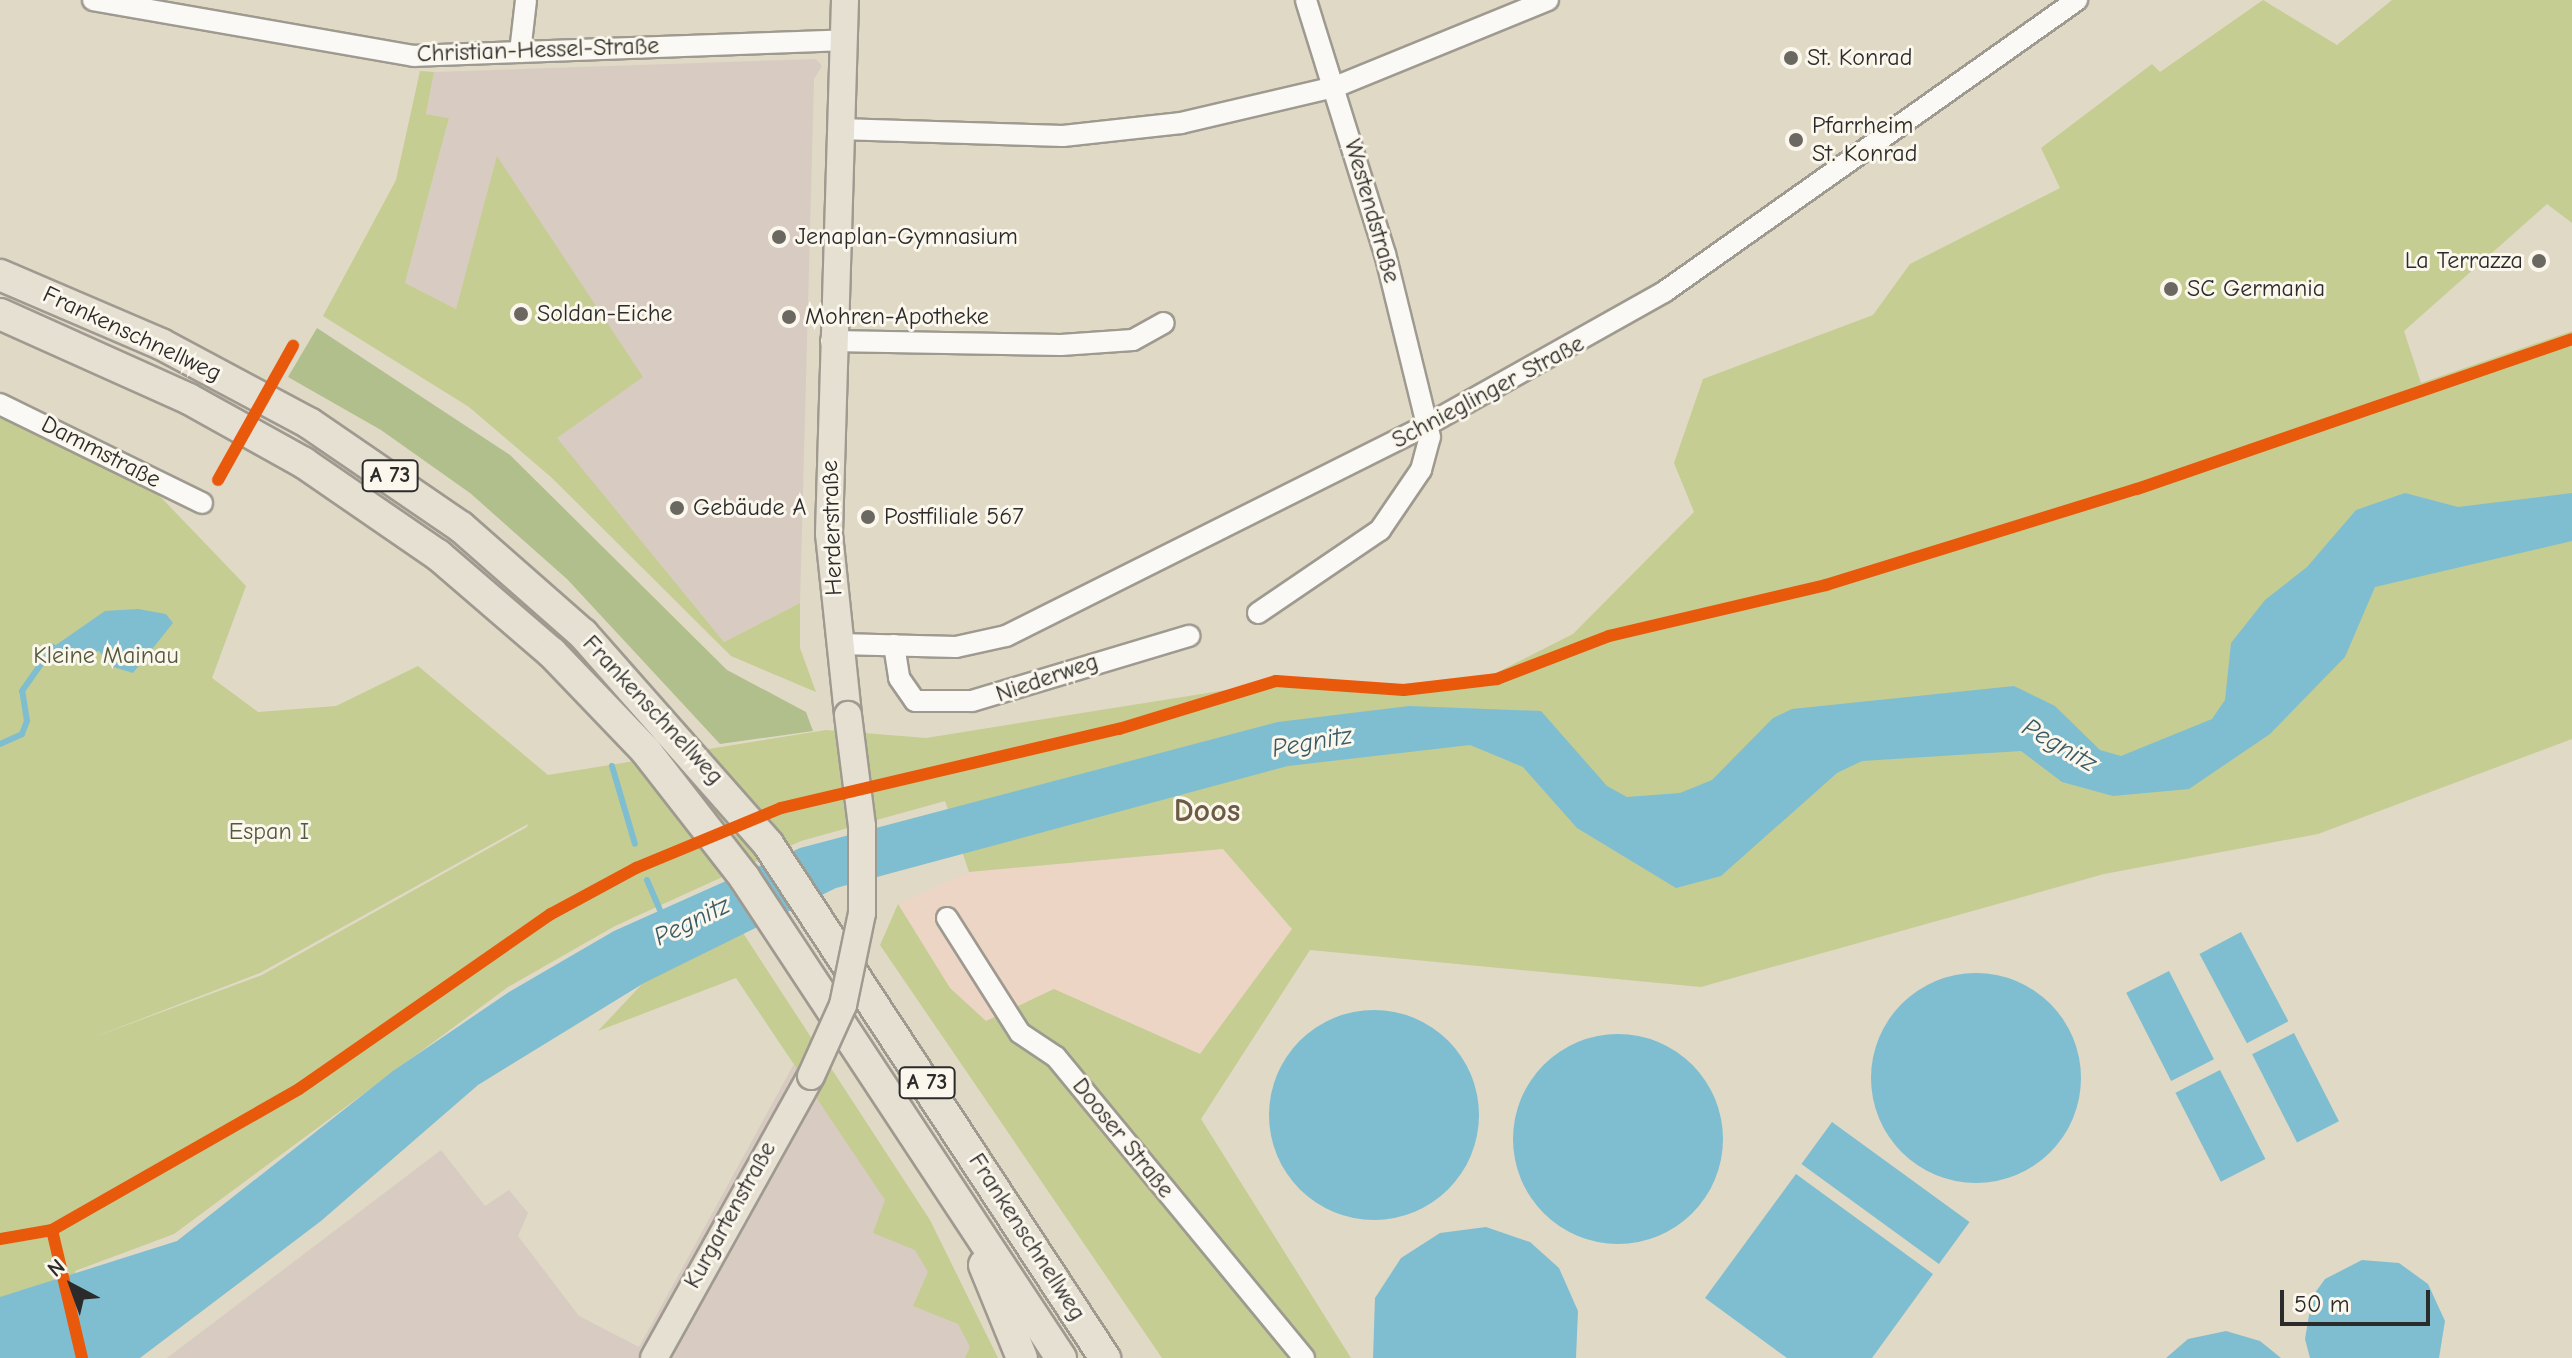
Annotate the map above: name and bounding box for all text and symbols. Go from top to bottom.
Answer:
street label: Christian-Hessel-Straße [416,31,660,69]
place label: St. Konrad [1807,44,1912,72]
marker: St. Konrad [1782,49,1800,67]
place label: Pfarrheim St. Konrad [1812,112,1917,168]
marker: Pfarrheim St. Konrad [1787,131,1805,149]
street label: Westendstraße [1338,136,1406,286]
place label: Jenaplan-Gymnasium [795,223,1018,251]
marker: Jenaplan-Gymnasium [770,228,788,246]
place label: La Terrazza [2405,247,2523,275]
marker: La Terrazza [2530,252,2548,270]
place label: SC Germania [2187,275,2325,303]
street label: Frankenschnellweg [38,280,226,388]
marker: SC Germania [2162,280,2180,298]
place label: Soldan-Eiche [537,300,673,328]
place label: Mohren-Apotheke [805,303,989,331]
marker: Soldan-Eiche [512,305,530,323]
marker: Mohren-Apotheke [780,308,798,326]
street label: Schnieglinger Straße [1387,329,1589,455]
street label: Dammstraße [36,410,166,494]
road number: A 73 [360,458,420,494]
street label: Herderstraße [815,460,849,596]
place label: Gebäude A [693,494,806,522]
marker: Gebäude A [668,499,686,517]
place label: Postfiliale 567 [884,503,1024,531]
marker: Postfiliale 567 [859,508,877,526]
street label: Frankenschnellweg [576,629,730,791]
park label: Kleine Mainau [33,642,179,670]
street label: Niederweg [992,647,1102,709]
water label: Pegnitz [2016,712,2102,780]
water label: Pegnitz [1270,721,1354,765]
district label: Doos [1174,792,1240,830]
park label: Espan I [229,818,309,846]
water label: Pegnitz [649,890,735,954]
road number: A 73 [897,1065,957,1101]
street label: Dooser Straße [1066,1072,1180,1204]
street label: Kurgartenstraße [678,1136,782,1294]
street label: Frankenschnellweg [962,1148,1092,1326]
north arrow [32,1246,112,1326]
text: N [42,1253,70,1282]
scale bar [2284,1274,2434,1324]
text: 50 m [2294,1290,2350,1318]

